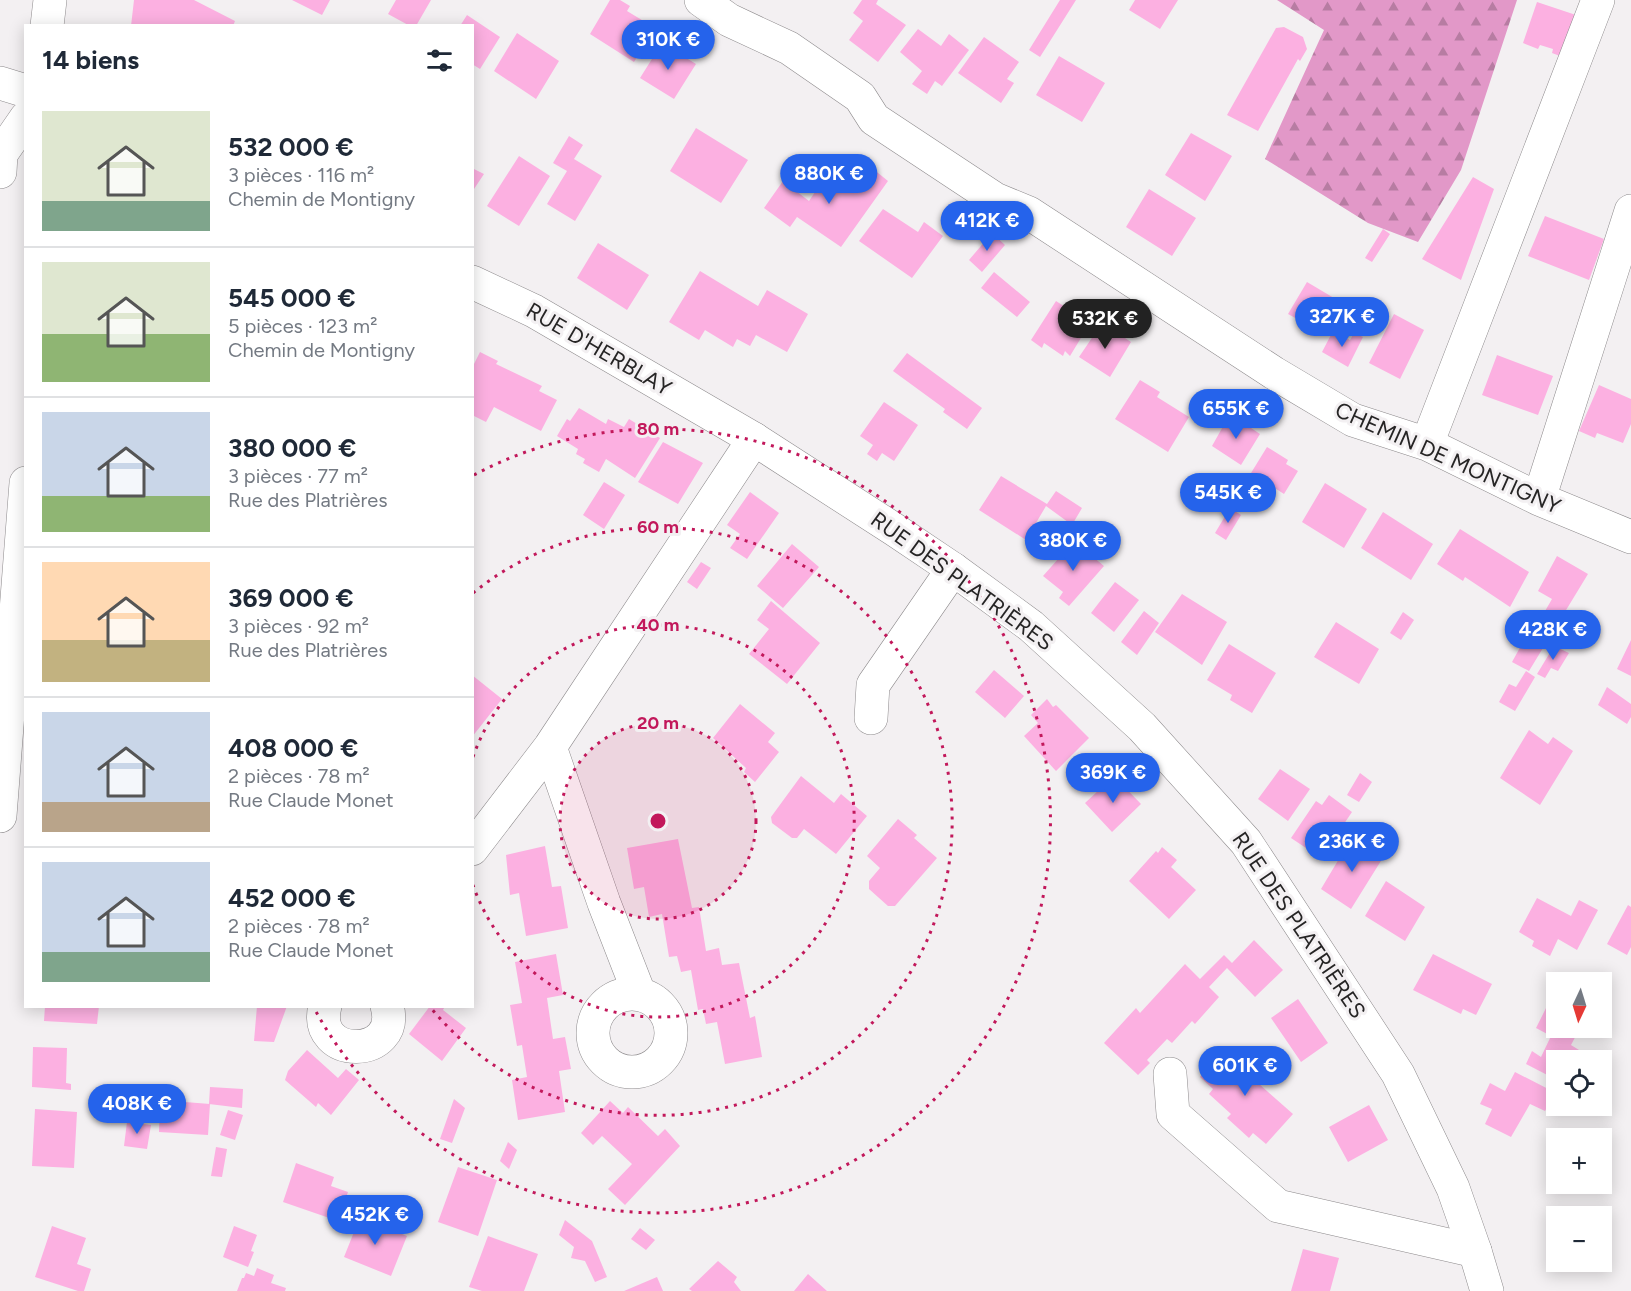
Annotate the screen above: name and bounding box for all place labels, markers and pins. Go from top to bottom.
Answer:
pin: 310K € [619,20,717,71]
pin: 880K € [780,154,878,205]
pin: 412K € [938,201,1036,252]
pin: 327K € [1293,297,1391,348]
pin: 532K € [1056,299,1154,350]
pin: 655K € [1187,389,1285,440]
pin: 545K € [1179,473,1277,524]
pin: 380K € [1024,521,1122,572]
pin: 428K € [1504,610,1602,661]
pin: 369K € [1064,753,1162,804]
centre of rings [648,811,668,831]
pin: 236K € [1303,822,1401,873]
pin: 601K € [1196,1046,1294,1097]
pin: 408K € [88,1084,186,1135]
pin: 452K € [326,1195,424,1246]

